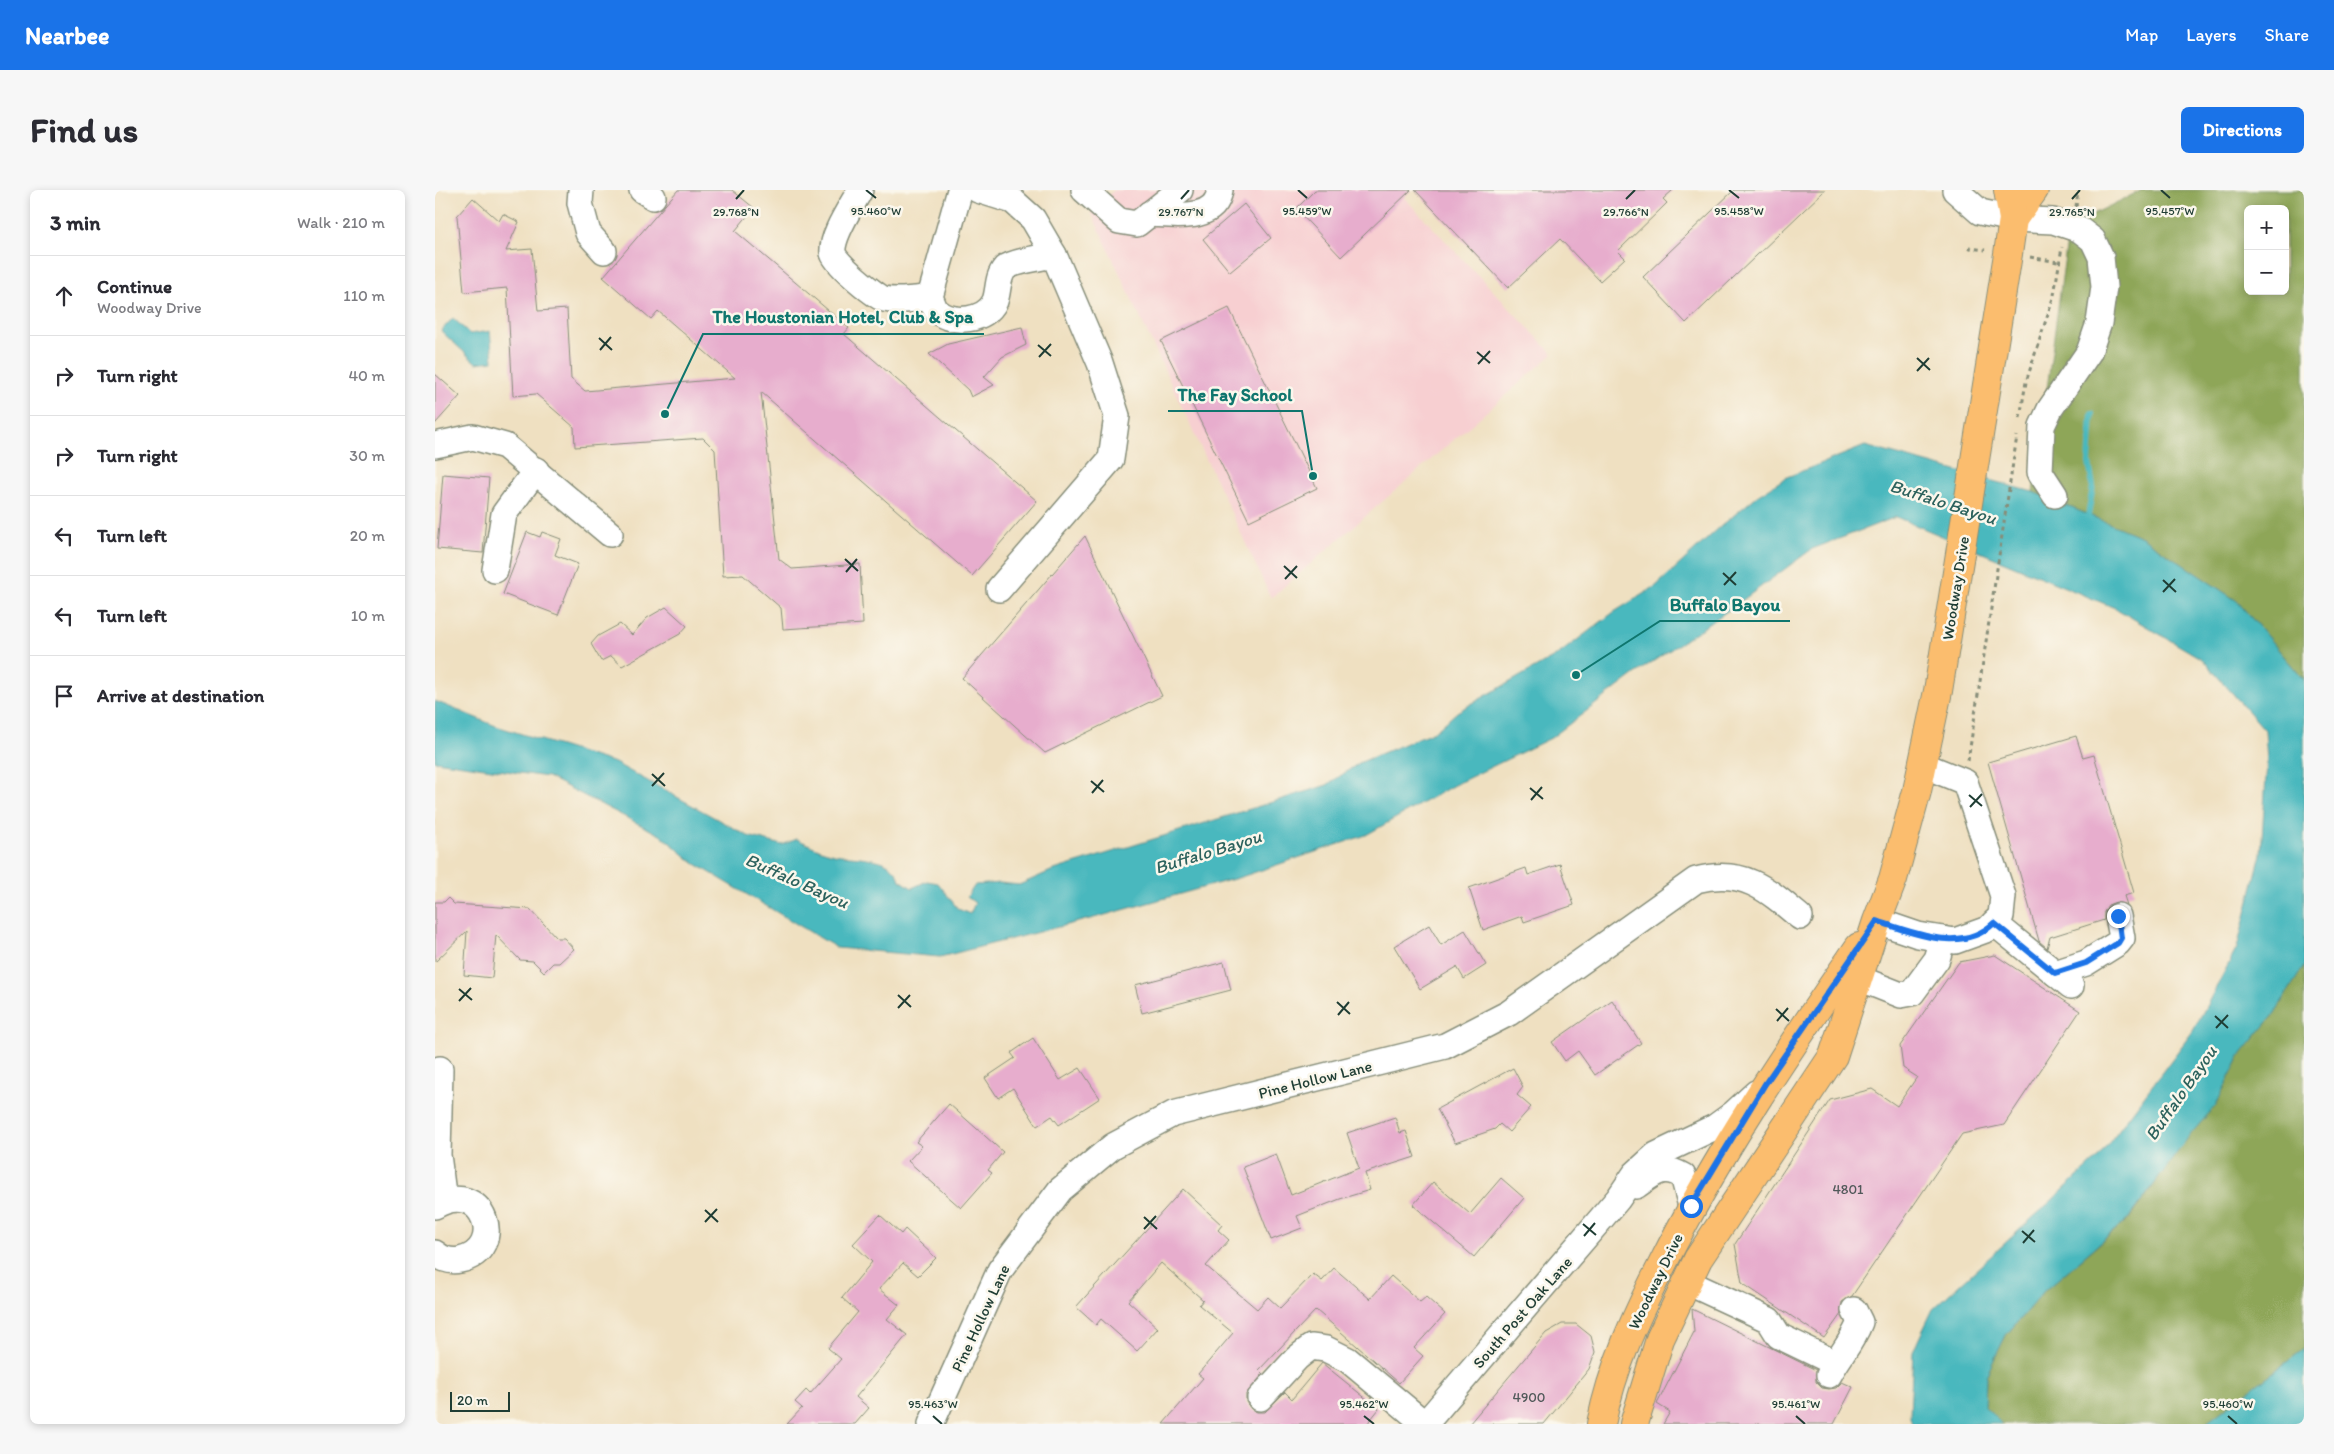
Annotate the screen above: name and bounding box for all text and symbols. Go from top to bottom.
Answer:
text: Nearbee [25,21,109,50]
text: Map [2125,24,2158,46]
text: Layers [2186,24,2236,46]
text: Share [2264,24,2309,46]
button: Directions [2181,107,2304,153]
text: Find us [30,109,138,151]
text: 95.460°W [851,204,901,218]
text: 95.459°W [1282,204,1332,218]
text: 95.458°W [1714,204,1764,218]
text: 95.457°W [2146,204,2194,218]
text: 29.768°N [713,205,759,219]
text: 29.767°N [1158,205,1204,219]
text: 29.766°N [1603,205,1649,219]
text: 29.765°N [2049,205,2095,219]
map controls [2244,205,2289,295]
button: + [2244,205,2289,250]
text: 3 min [50,210,100,235]
text: Walk · 210 m [297,213,385,232]
button: − [2244,250,2289,295]
text: Continue [97,275,172,298]
icon: ahead [50,282,78,310]
text: 110 m [343,286,385,305]
text: Woodway Drive [97,298,202,317]
callout: The Houstonian Hotel, Club & Spa [703,301,984,334]
text: The Houstonian Hotel, Club & Spa [711,306,974,328]
icon: right [50,362,78,390]
text: Turn right [97,364,178,387]
text: 40 m [348,366,385,385]
callout: The Fay School [1168,378,1302,411]
text: The Fay School [1177,384,1293,406]
icon: right [50,442,78,470]
text: Turn right [97,444,178,467]
text: 30 m [349,446,385,465]
water label: Buffalo Bayou [1887,474,2000,530]
icon: left [50,522,78,550]
text: Turn left [97,524,167,547]
text: 20 m [350,526,385,545]
street label: Woodway Drive [1938,535,1973,641]
callout: Buffalo Bayou [1660,588,1790,621]
text: Buffalo Bayou [1670,594,1781,616]
icon: left [50,602,78,630]
text: Turn left [97,604,167,627]
text: 10 m [351,606,385,625]
icon: arrive [50,682,78,710]
text: Arrive at destination [97,684,264,707]
water label: Buffalo Bayou [1152,825,1265,879]
water label: Buffalo Bayou [742,848,853,914]
route end [2107,905,2130,928]
water label: Buffalo Bayou [2140,1041,2222,1145]
street label: Pine Hollow Lane [1256,1056,1374,1103]
house number: 4801 [1832,1181,1864,1198]
route start [1680,1195,1703,1218]
street label: Woodway Drive [1624,1230,1687,1332]
street label: South Post Oak Lane [1469,1252,1576,1372]
street label: Pine Hollow Lane [947,1261,1014,1375]
scale bar [450,1389,510,1412]
house number: 4900 [1513,1389,1545,1406]
text: 20 m [457,1392,488,1409]
text: 95.463°W [908,1397,958,1411]
text: 95.462°W [1339,1397,1389,1411]
text: 95.461°W [1772,1397,1820,1411]
text: 95.460°W [2203,1397,2253,1411]

